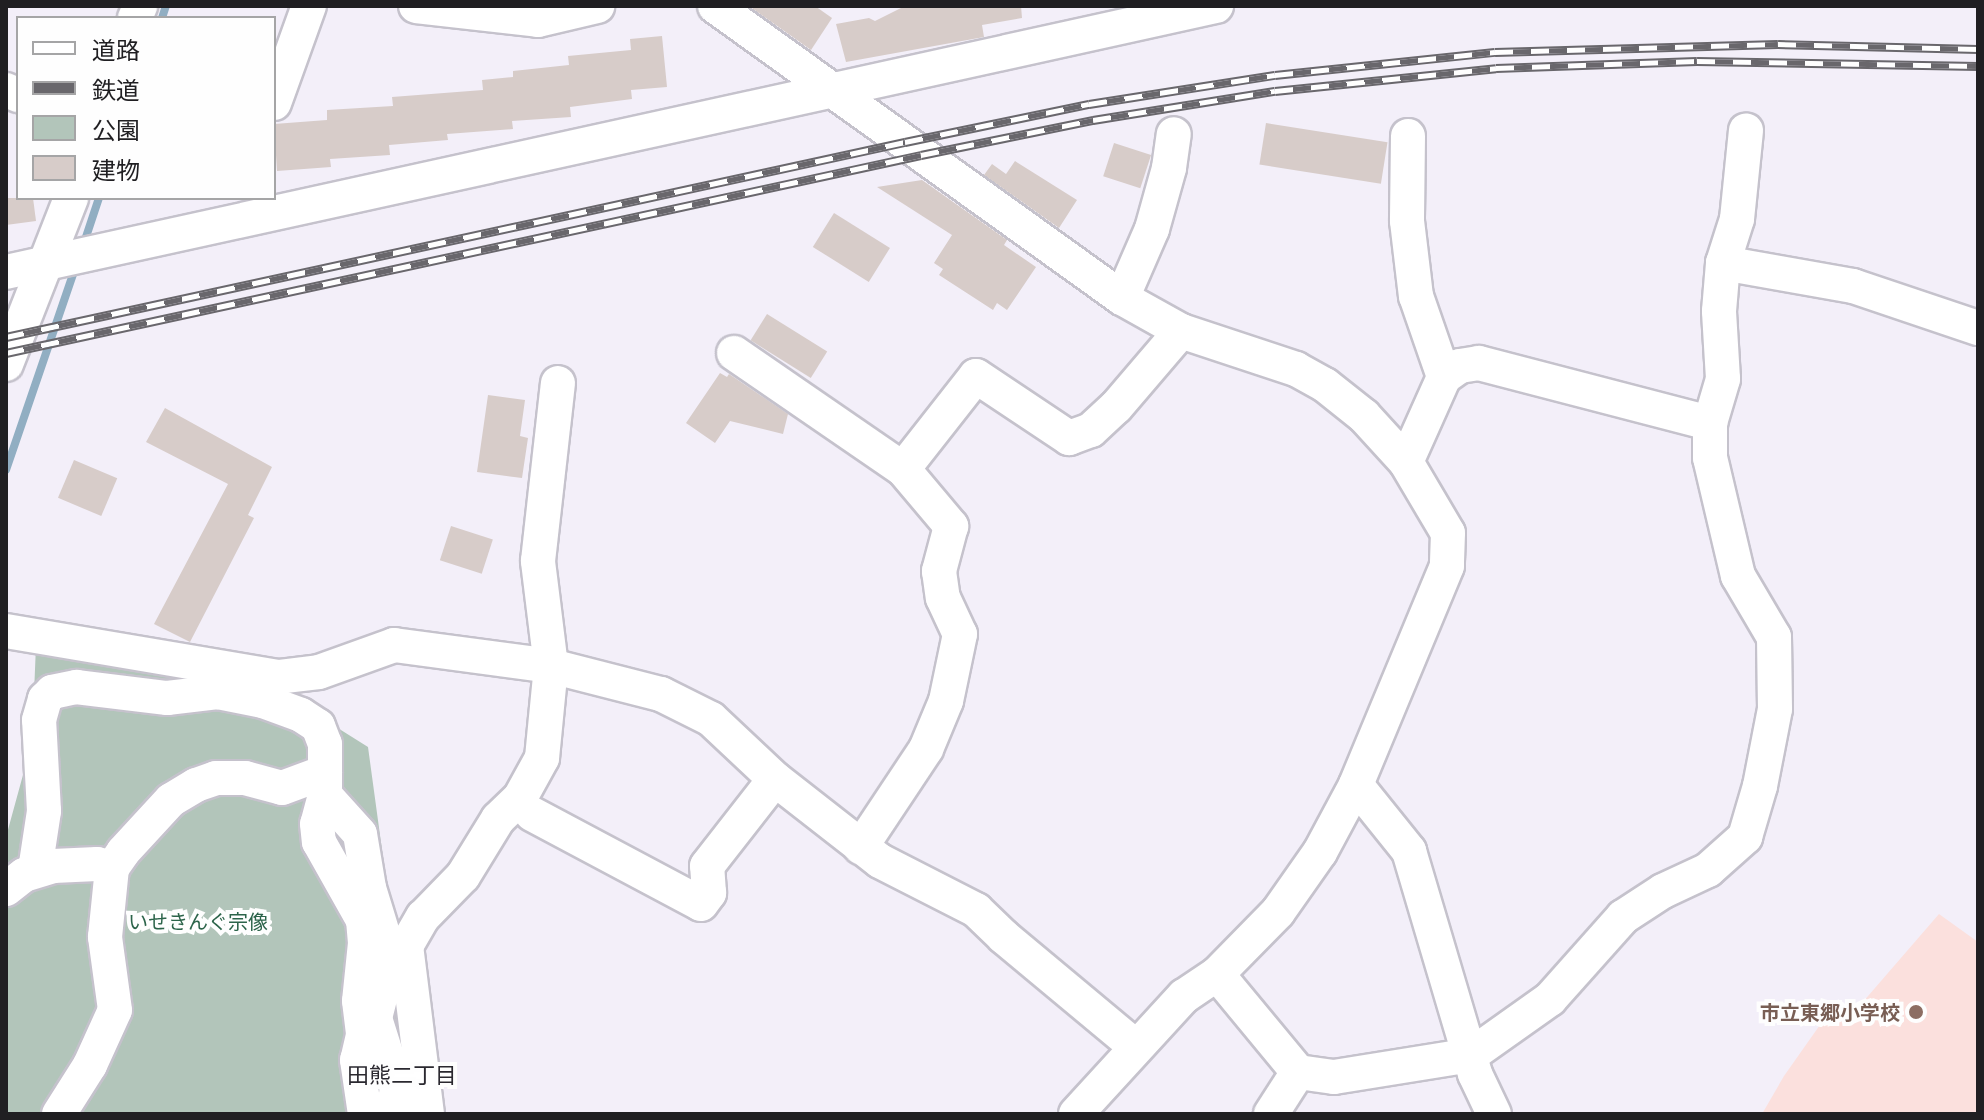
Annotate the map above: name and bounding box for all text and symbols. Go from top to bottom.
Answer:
legend [16,16,276,200]
text: 道路 [92,37,140,64]
text: 鉄道 [92,77,140,104]
text: 公園 [92,117,140,144]
text: 建物 [92,157,140,184]
park label: いせきんぐ宗像 [128,909,268,933]
place label: 市立東郷小学校 [1760,1000,1900,1024]
marker: 市立東郷小学校 [1907,1003,1925,1021]
district label: 田熊二丁目 [347,1062,457,1088]

